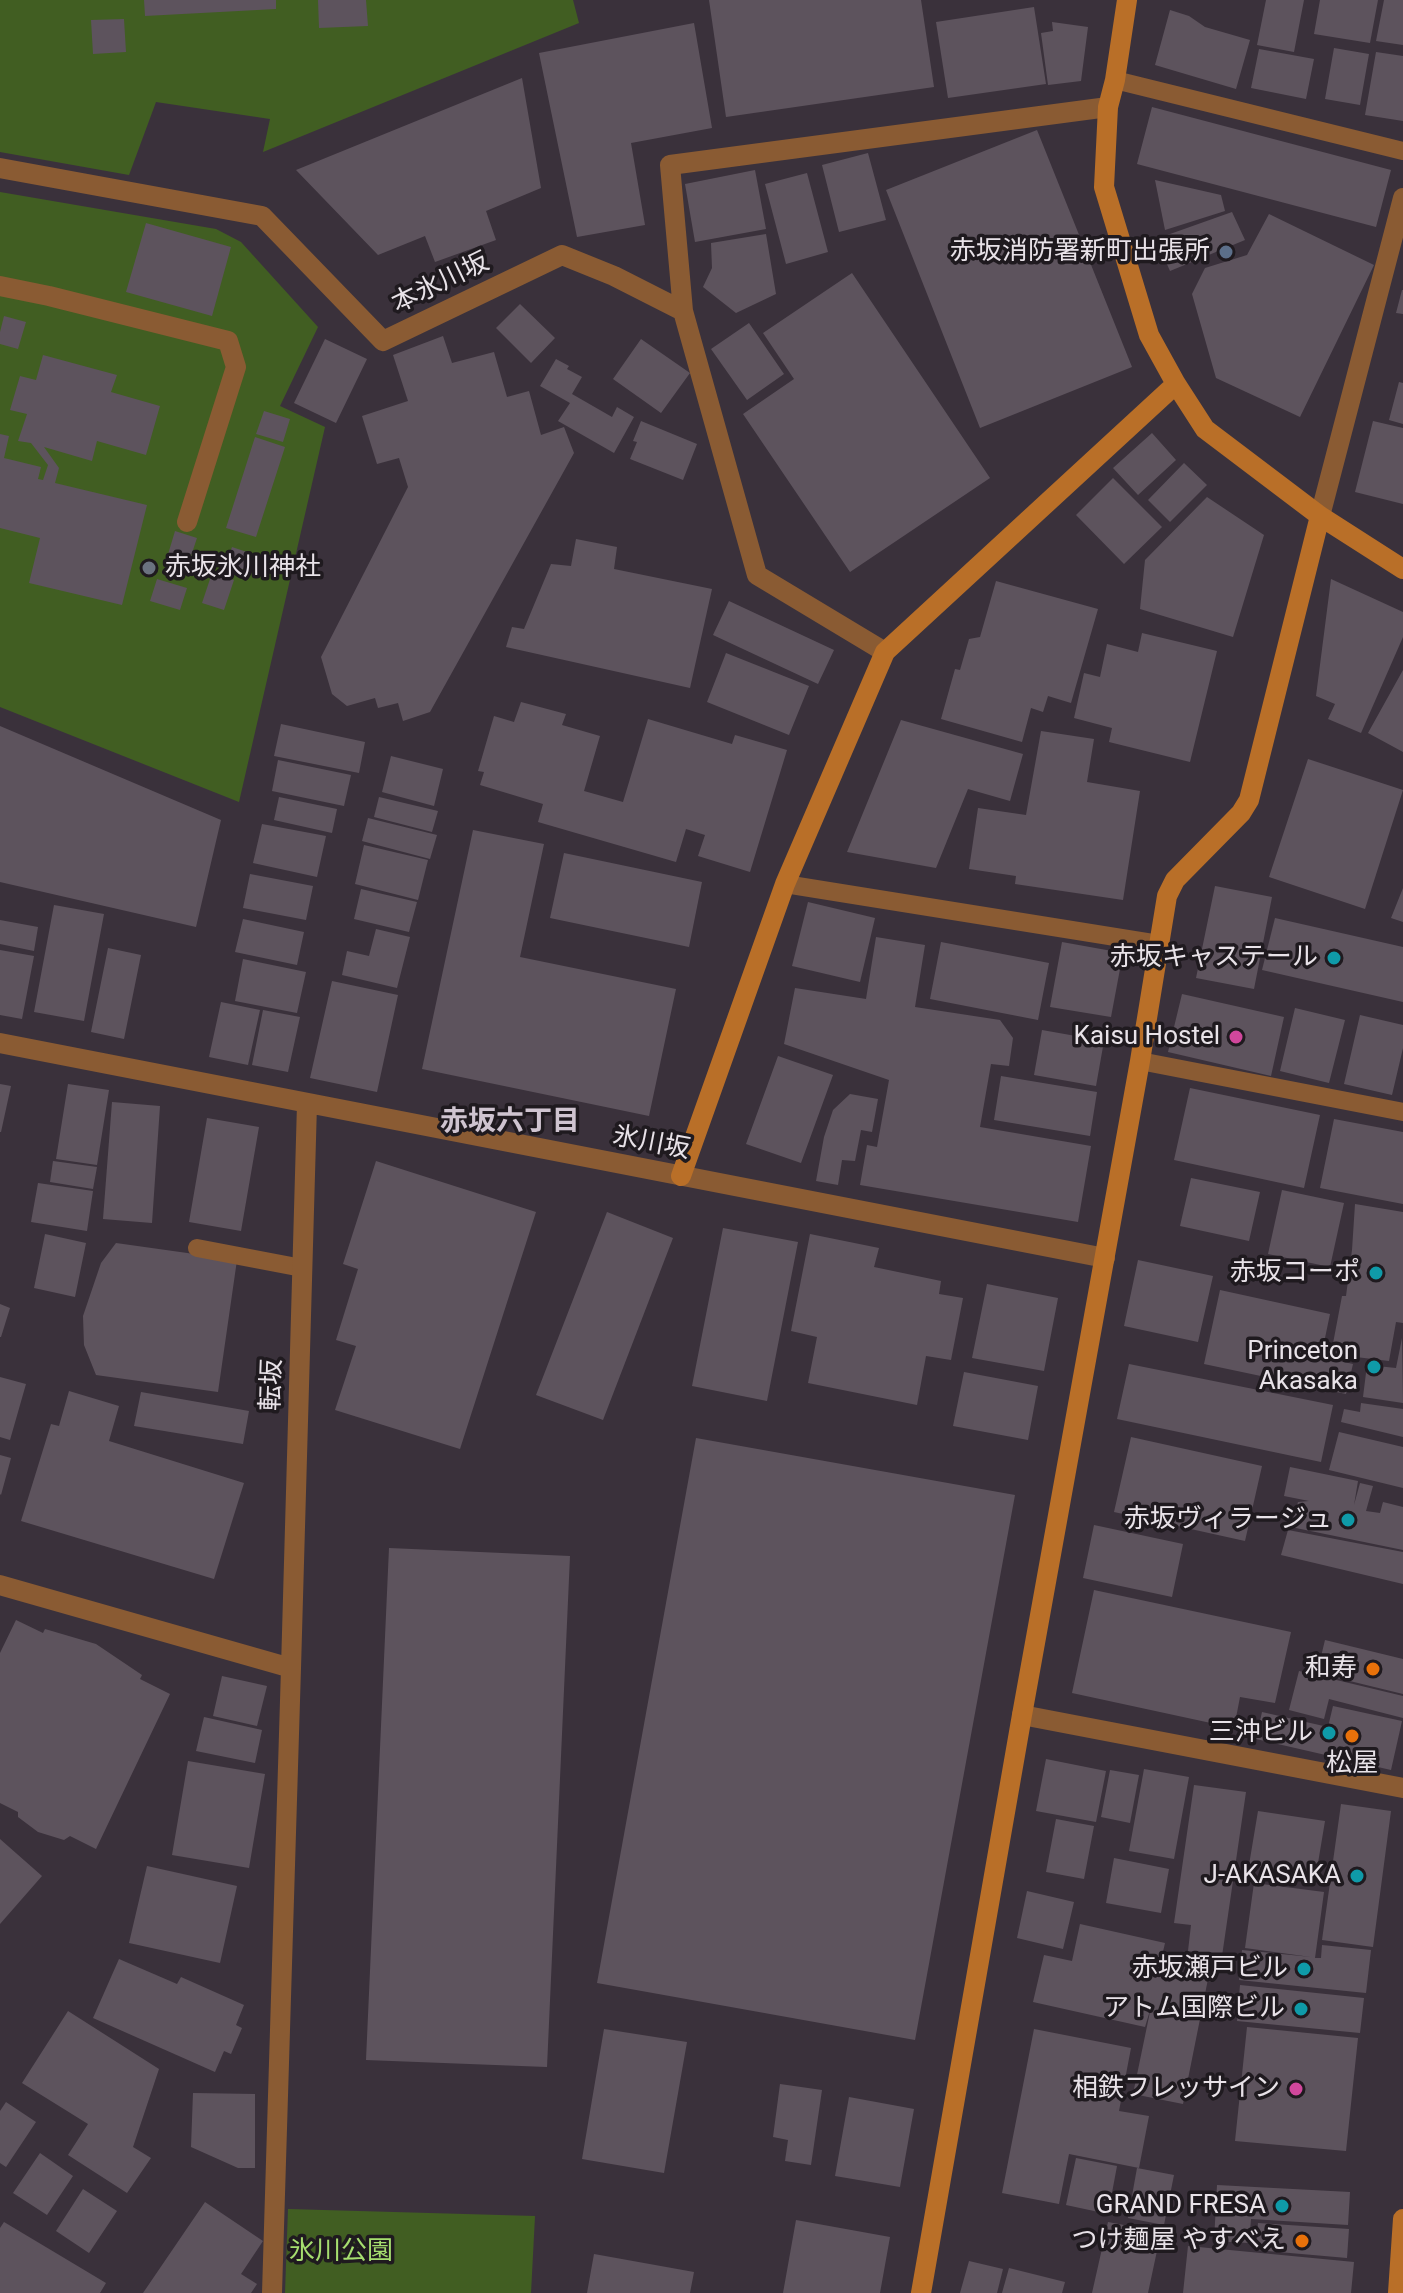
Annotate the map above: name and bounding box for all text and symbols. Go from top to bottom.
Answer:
place label: 赤坂消防署新町出張所 [950,236,1210,268]
marker: 赤坂消防署新町出張所 [1217,243,1235,261]
street label: 本氷川坂 [387,247,495,321]
place label: 赤坂氷川神社 [165,552,321,584]
marker: 赤坂氷川神社 [140,559,158,577]
place label: 赤坂キャステール [1110,942,1318,974]
marker: 赤坂キャステール [1325,949,1343,967]
place label: Kaisu Hostel [1074,1021,1220,1053]
marker: Kaisu Hostel [1227,1028,1245,1046]
district label: 赤坂六丁目 [440,1106,580,1140]
street label: 氷川坂 [610,1121,692,1167]
place label: 赤坂コーポ [1230,1257,1360,1289]
marker: 赤坂コーポ [1367,1264,1385,1282]
place label: Princeton Akasaka [1247,1336,1358,1398]
street label: 転坂 [257,1358,289,1412]
marker: Princeton Akasaka [1365,1358,1383,1376]
place label: 赤坂ヴィラージュ [1124,1504,1332,1536]
marker: 赤坂ヴィラージュ [1339,1511,1357,1529]
place label: 和寿 [1305,1653,1357,1685]
marker: 和寿 [1364,1660,1382,1678]
place label: 三沖ビル [1209,1717,1313,1749]
marker: 三沖ビル [1320,1724,1338,1742]
marker: 松屋 [1343,1727,1361,1745]
place label: 松屋 [1326,1748,1378,1780]
place label: J-AKASAKA [1204,1860,1341,1892]
marker: J-AKASAKA [1348,1867,1366,1885]
place label: 赤坂瀬戸ビル [1132,1953,1288,1985]
marker: 赤坂瀬戸ビル [1295,1960,1313,1978]
place label: アトム国際ビル [1103,1993,1285,2025]
marker: アトム国際ビル [1292,2000,1310,2018]
place label: 相鉄フレッサイン [1072,2073,1280,2105]
marker: 相鉄フレッサイン [1287,2080,1305,2098]
place label: GRAND FRESA [1096,2190,1266,2222]
marker: GRAND FRESA [1273,2197,1291,2215]
place label: つけ麺屋 やすべえ [1072,2225,1286,2257]
marker: つけ麺屋 やすべえ [1293,2232,1311,2250]
park label: 氷川公園 [289,2236,393,2268]

